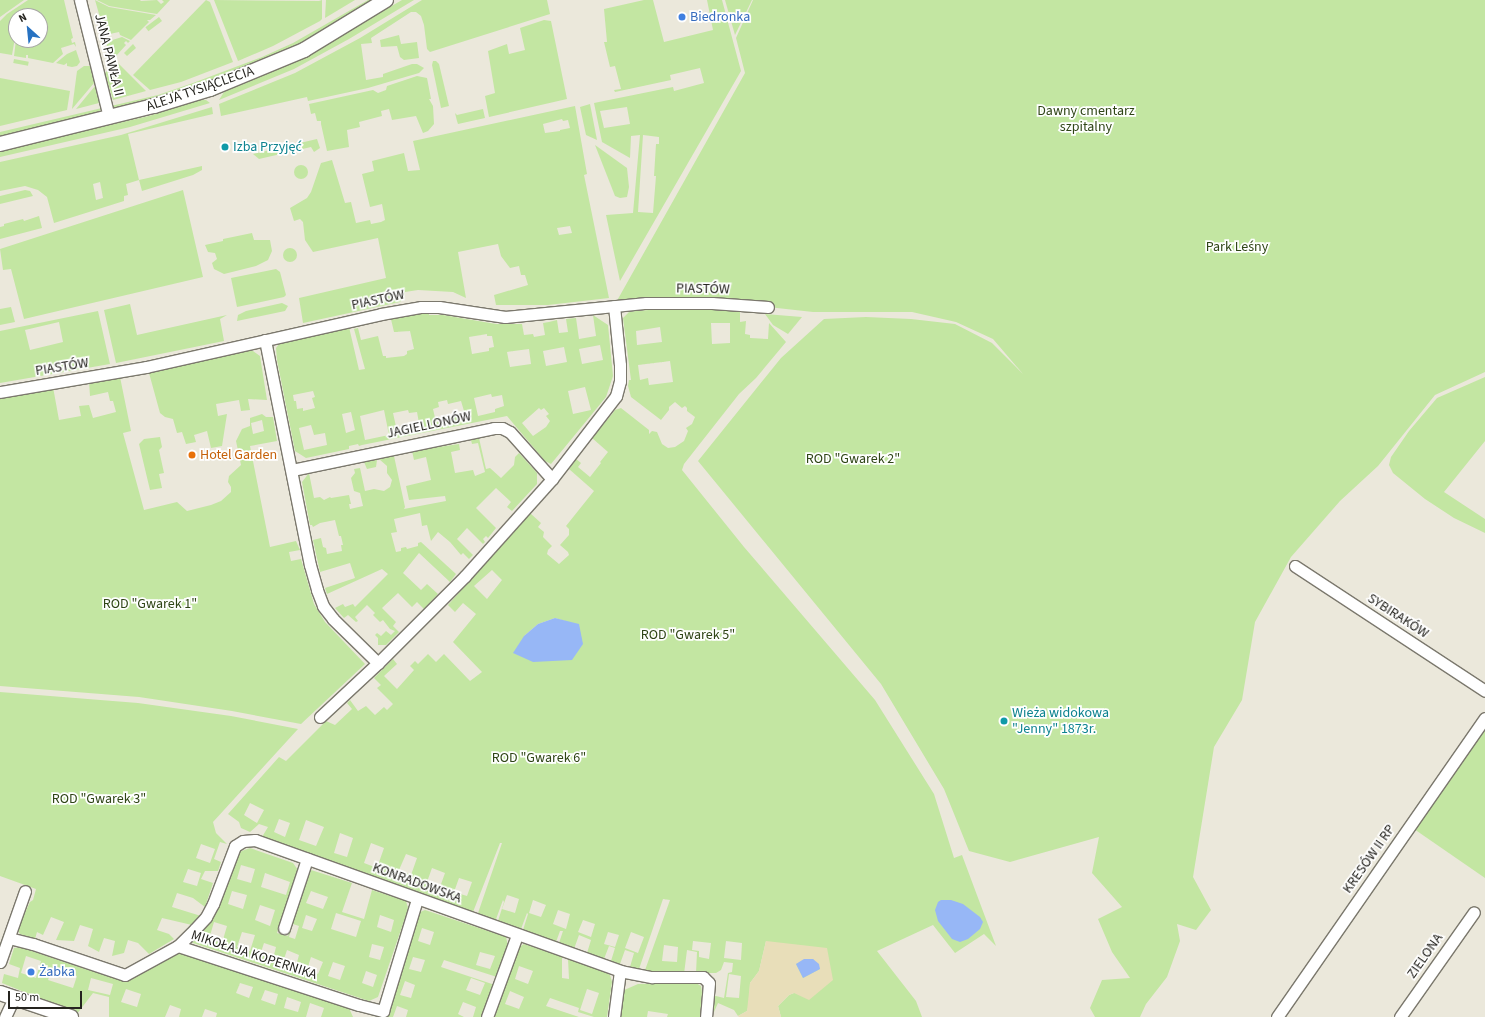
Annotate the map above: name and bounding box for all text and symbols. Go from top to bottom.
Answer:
north arrow [8,8,48,48]
text: N [16,9,29,26]
place label: Biedronka [690,9,750,25]
street label: JANA PAWŁA II [91,12,127,98]
marker: Biedronka [677,12,687,22]
street label: ALEJA TYSIĄCLECIA [144,63,256,115]
park label: Dawny cmentarz szpitalny [1037,103,1135,136]
place label: Izba Przyjęć [233,139,302,155]
marker: Izba Przyjęć [220,142,230,152]
park label: Park Leśny [1206,239,1268,255]
street label: PIASTÓW [676,280,730,298]
street label: PIASTÓW [350,286,406,314]
street label: PIASTÓW [34,354,90,380]
street label: JAGIELLONÓW [385,408,473,442]
place label: Hotel Garden [200,447,277,463]
marker: Hotel Garden [187,450,197,460]
park label: ROD "Gwarek 2" [806,451,900,467]
street label: SYBIRAKÓW [1364,590,1432,642]
park label: ROD "Gwarek 1" [103,596,197,612]
park label: ROD "Gwarek 5" [641,627,735,643]
place label: Wieża widokowa "Jenny" 1873r. [1012,705,1109,738]
marker: Wieża widokowa "Jenny" 1873r. [999,716,1009,726]
park label: ROD "Gwarek 6" [492,750,586,766]
park label: ROD "Gwarek 3" [52,791,146,807]
street label: KRESÓW II RP [1339,821,1399,897]
street label: KONRADOWSKA [370,859,464,907]
street label: MIKOŁAJA KOPERNIKA [189,927,319,983]
street label: ZIELONA [1403,930,1447,982]
place label: Żabka [39,964,75,980]
marker: Żabka [26,967,36,977]
scale bar [10,983,84,1009]
text: 50 m [15,989,39,1006]

